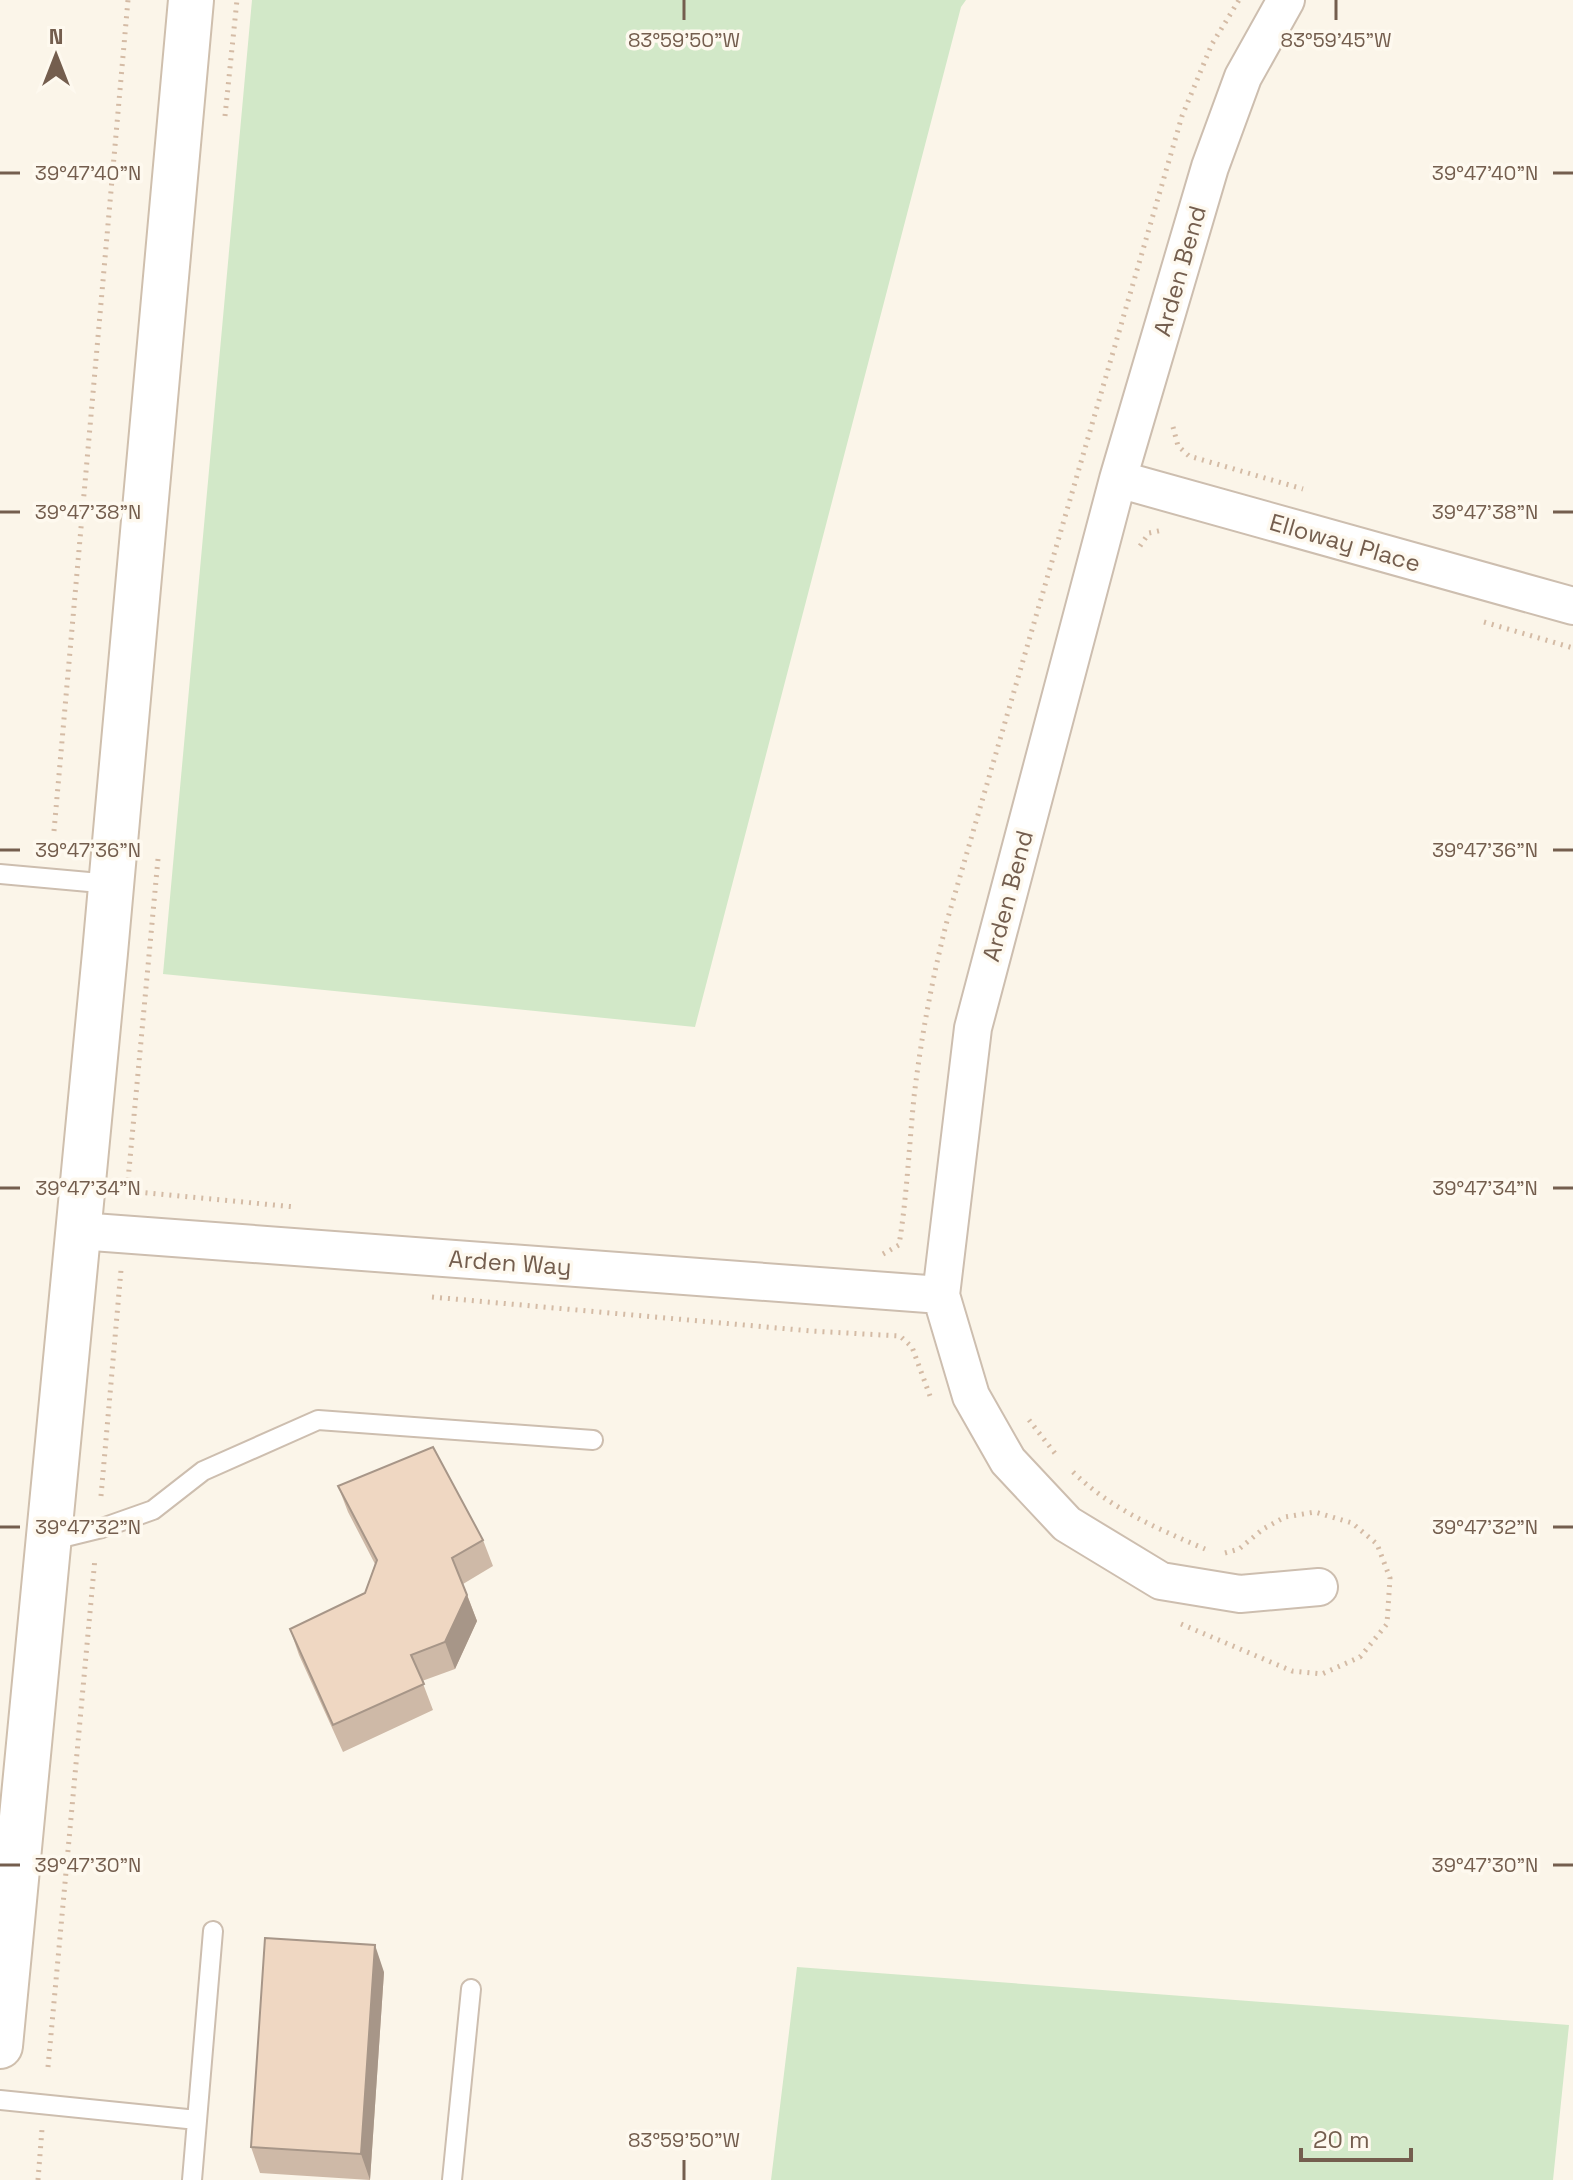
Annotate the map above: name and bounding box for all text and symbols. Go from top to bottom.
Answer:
north arrow [16,16,96,96]
text: N [49,22,63,50]
text: 83°59'50"W [628,27,740,53]
text: 83°59'45"W [1280,27,1392,53]
text: 39°47'40"N [35,160,141,186]
text: 39°47'40"N [1432,160,1538,186]
street label: Arden Bend [1146,202,1213,340]
text: 39°47'38"N [35,499,141,525]
text: 39°47'38"N [1432,499,1538,525]
street label: Elloway Place [1266,506,1424,579]
street label: Arden Bend [975,827,1040,965]
text: 39°47'36"N [35,837,141,863]
text: 39°47'36"N [1432,837,1538,863]
text: 39°47'34"N [35,1175,141,1201]
text: 39°47'34"N [1432,1175,1538,1201]
street label: Arden Way [448,1243,572,1282]
text: 39°47'32"N [35,1514,141,1540]
text: 39°47'32"N [1432,1514,1538,1540]
text: 39°47'30"N [35,1852,141,1878]
text: 39°47'30"N [1432,1852,1538,1878]
scale bar [1301,2112,1411,2162]
text: 20 m [1313,2124,1370,2155]
text: 83°59'50"W [628,2127,740,2153]

